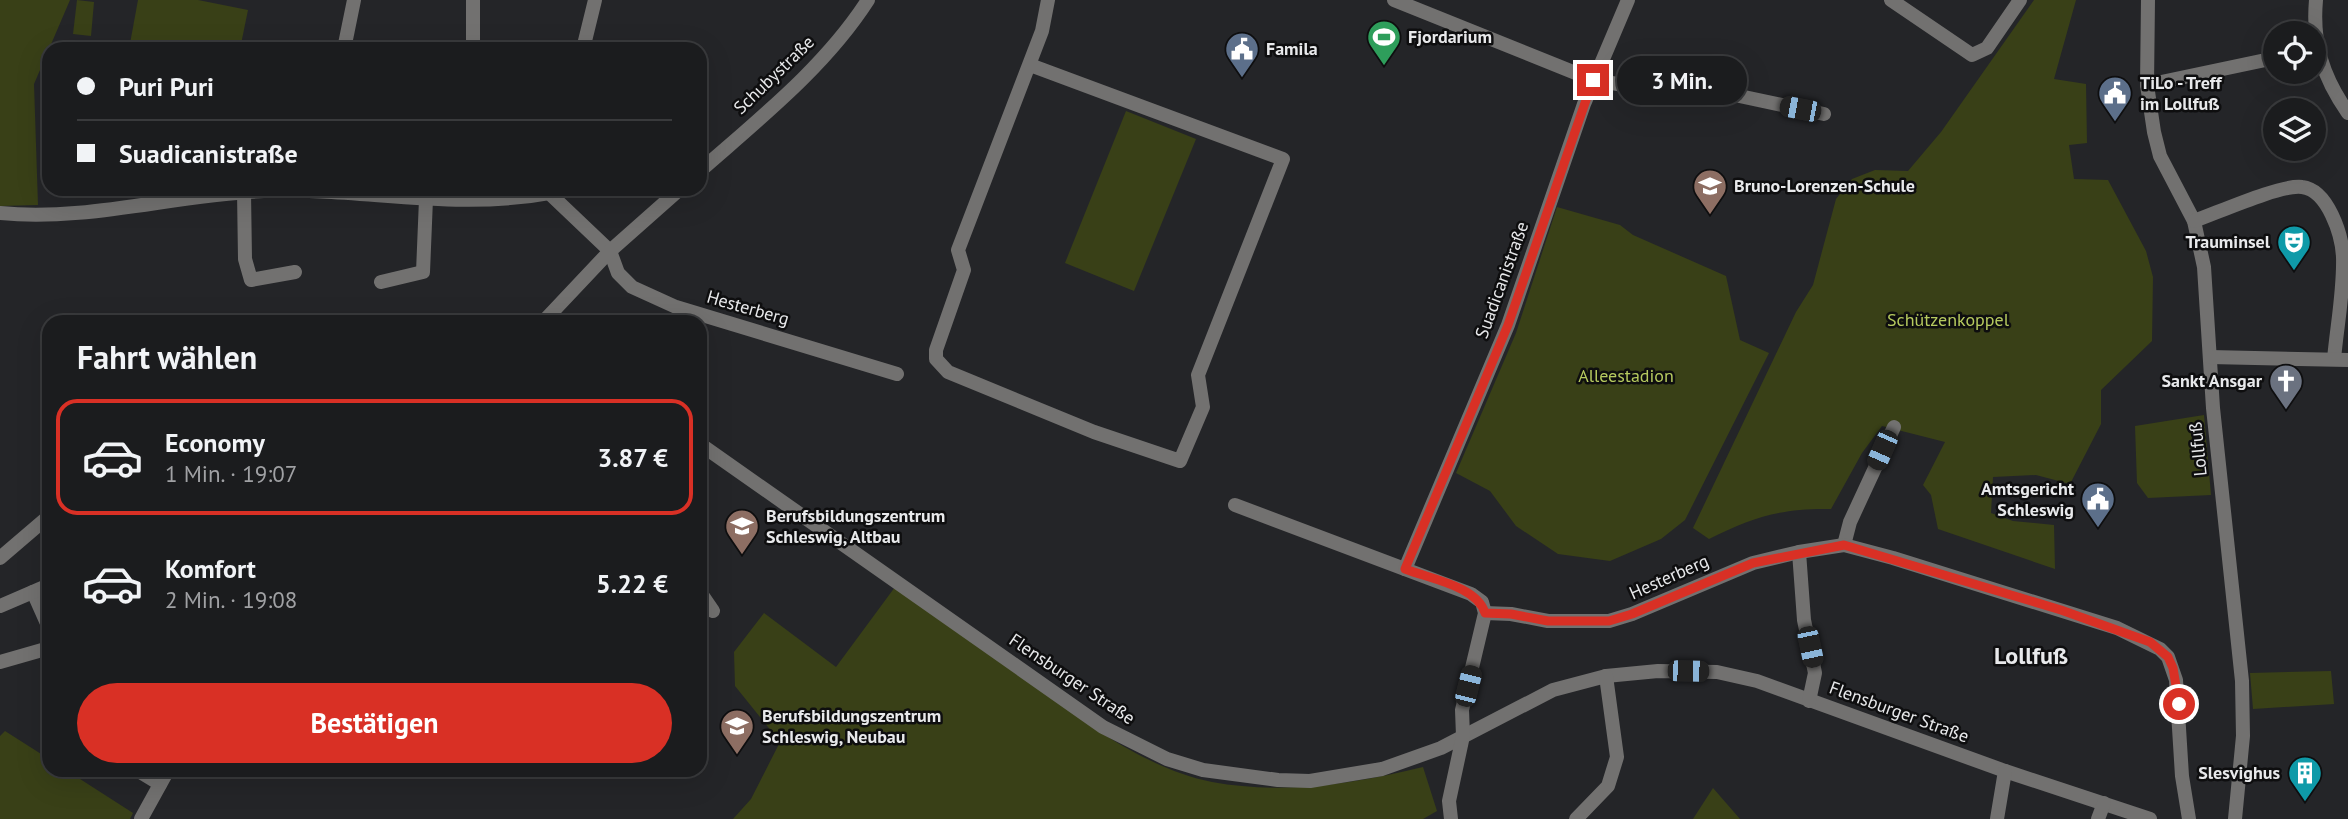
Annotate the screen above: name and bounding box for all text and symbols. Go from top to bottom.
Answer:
sports icon: Fjordarium [1365,18,1403,67]
map controls [2263,21,2326,161]
button: locate [2263,21,2326,84]
place label: Fjordarium [1408,25,1492,48]
street label: Schubystraße [728,30,819,119]
public building icon: Famila [1223,30,1261,79]
place label: Famila [1266,37,1318,60]
callout: 3 Min. [1618,56,1747,104]
route end [1577,64,1609,96]
text: 3 Min. [1651,66,1713,95]
text: Puri Puri [119,70,214,103]
place label: TiLo - Treff im Lollfuß [2140,71,2223,115]
public building icon: TiLo - Treff im Lollfuß [2096,74,2134,123]
car [1778,95,1823,123]
button: layers [2263,98,2326,161]
text: Suadicanistraße [119,137,298,170]
school or university icon: Bruno-Lorenzen-Schule [1691,167,1729,216]
place label: Bruno-Lorenzen-Schule [1734,174,1915,197]
street label: Suadicanistraße [1470,218,1533,342]
theatre icon: Trauminsel [2275,223,2313,272]
place label: Trauminsel [2186,230,2271,253]
street label: Hesterberg [704,285,792,330]
park label: Schützenkoppel [1887,308,2010,331]
text: Fahrt wählen [77,336,257,378]
church icon: Sankt Ansgar [2267,362,2305,411]
park label: Alleestadion [1578,364,1674,387]
place label: Sankt Ansgar [2162,369,2263,392]
street label: Lollfuß [2183,421,2212,477]
icon: car [81,426,144,489]
text: Economy [165,426,265,459]
car [1864,427,1901,473]
text: 3.87 € [597,441,668,474]
text: 1 Min. · 19:07 [165,459,297,488]
place label: Amtsgericht Schleswig [1981,477,2075,521]
public building icon: Amtsgericht Schleswig [2079,480,2117,529]
place label: Berufsbildungszentrum Schleswig, Altbau [766,504,945,548]
school or university icon: Berufsbildungszentrum Schleswig, Altbau [723,507,761,556]
street label: Hesterberg [1625,549,1712,604]
icon: car [81,552,144,615]
text: Komfort [165,552,256,585]
text: 5.22 € [596,567,668,600]
text: 2 Min. · 19:08 [165,585,297,614]
car [1796,624,1825,670]
street label: Flensburger Straße [1005,628,1140,729]
district label: Lollfuß [1994,640,2068,671]
car [1667,660,1710,682]
car [1453,663,1484,709]
street label: Flensburger Straße [1826,676,1972,747]
button: Bestätigen [77,683,672,763]
route start [2163,688,2195,720]
place label: Berufsbildungszentrum Schleswig, Neubau [762,704,941,748]
school or university icon: Berufsbildungszentrum Schleswig, Neubau [718,707,756,756]
building icon: Slesvighus [2286,754,2324,803]
place label: Slesvighus [2198,761,2280,784]

